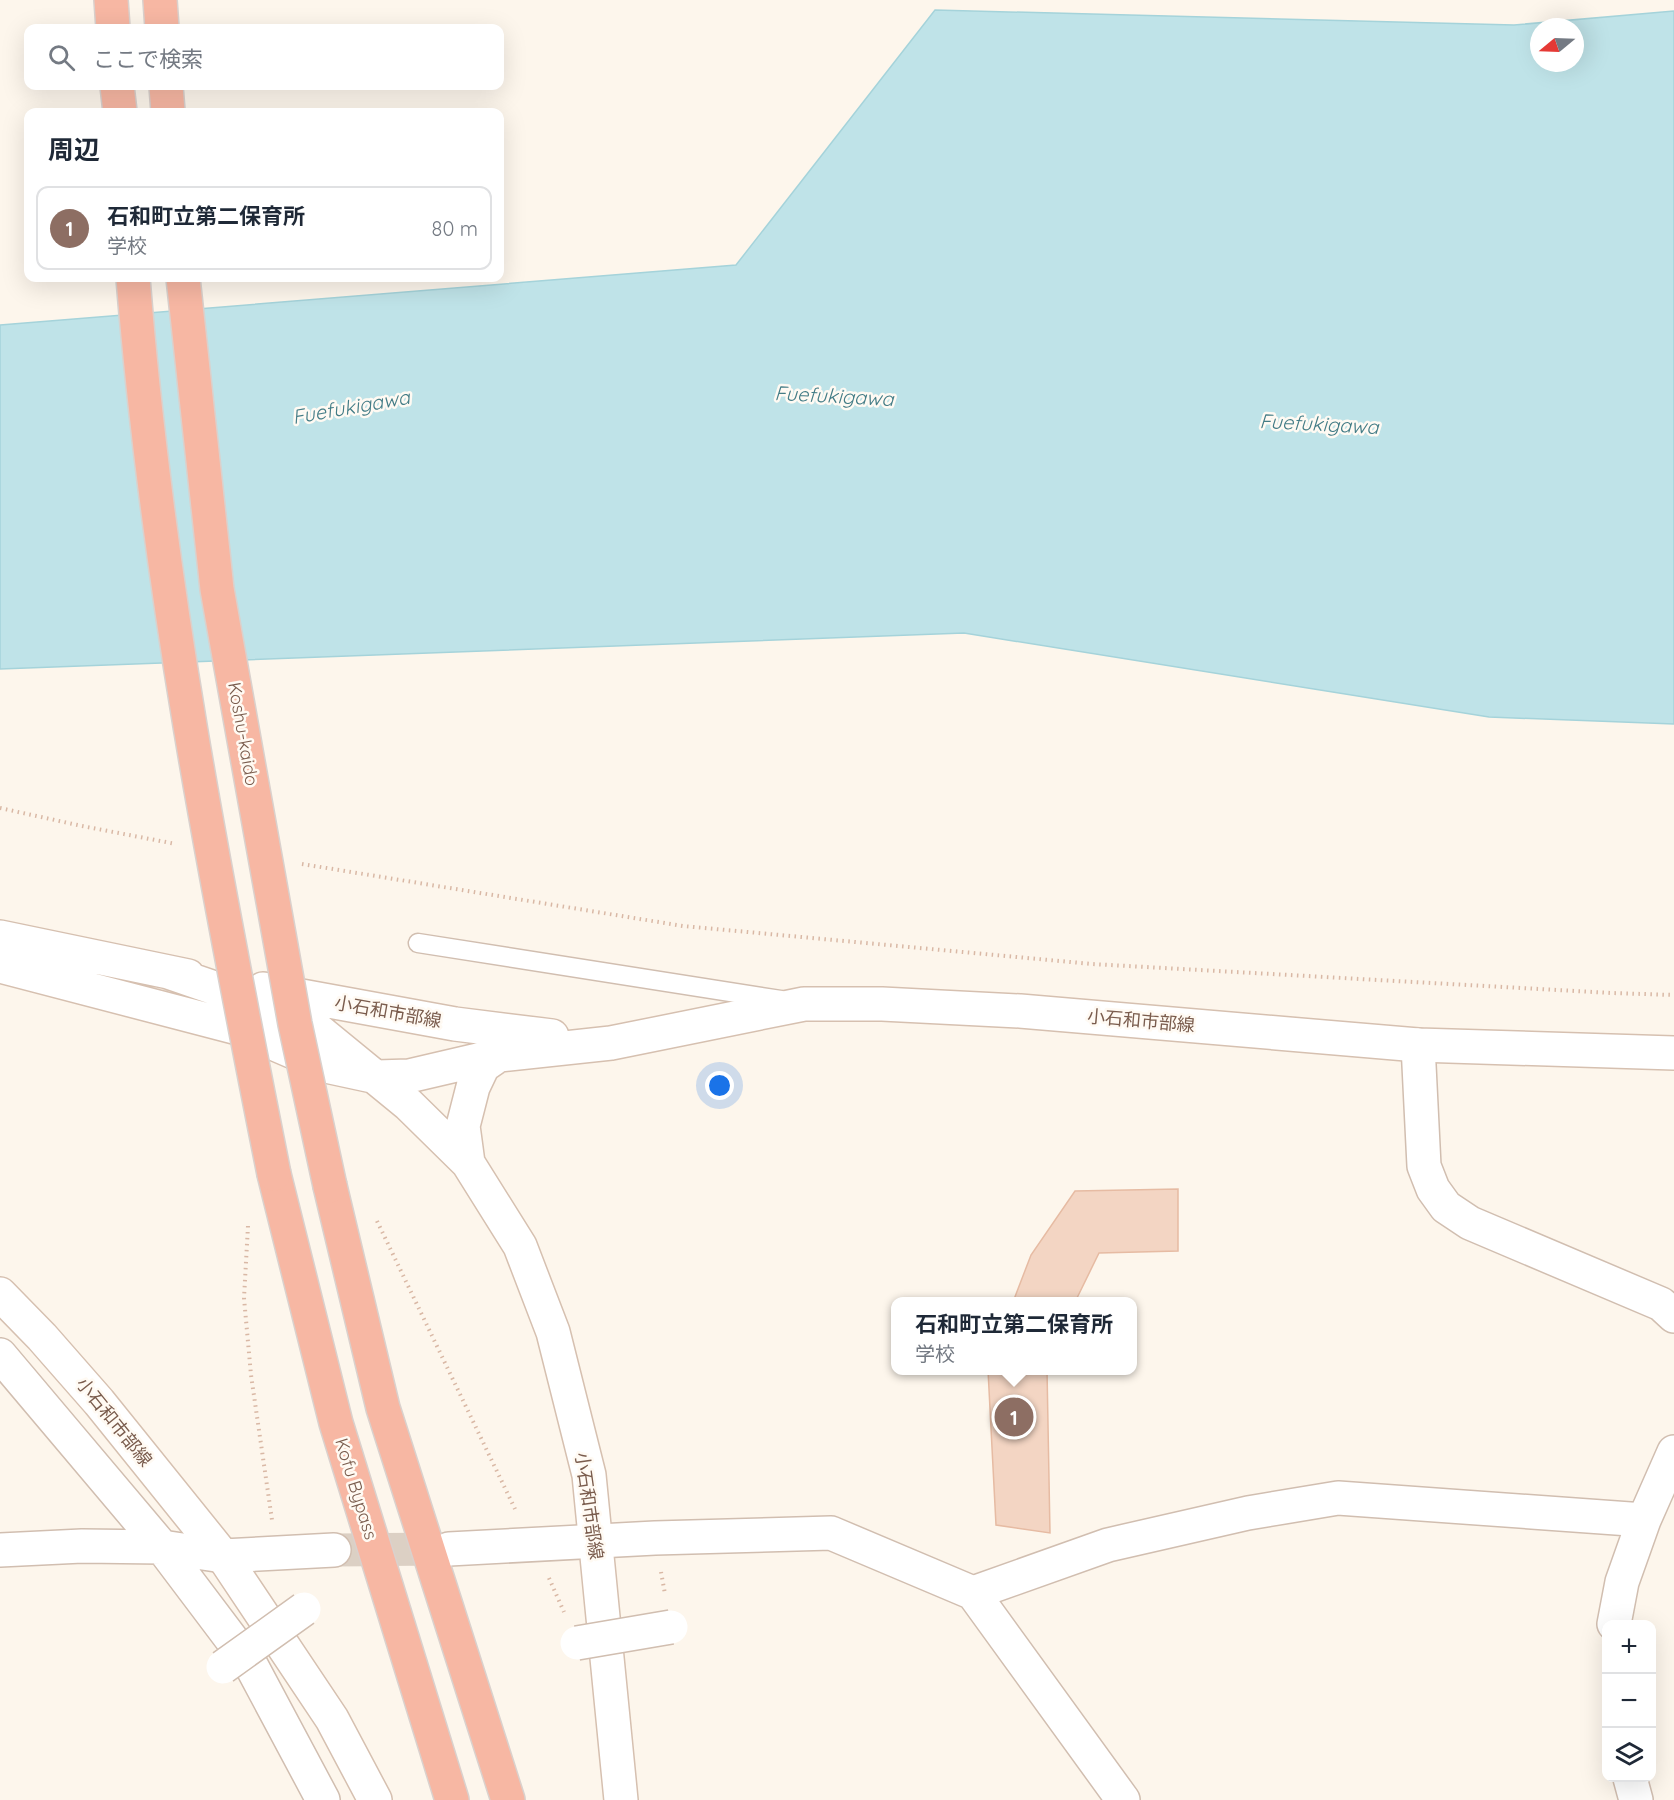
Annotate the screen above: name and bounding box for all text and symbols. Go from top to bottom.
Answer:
north arrow [1530,18,1584,72]
search box [24,24,504,90]
icon: search [45,41,78,74]
text: ここで検索 [93,45,203,73]
text: 周辺 [48,133,100,166]
text: 石和町立第二保育所 [107,202,305,230]
text: 1 [66,216,73,241]
text: 80 m [432,216,478,241]
text: 学校 [107,233,147,258]
water label: Fuefukigawa [774,380,896,411]
water label: Fuefukigawa [290,384,413,429]
water label: Fuefukigawa [1259,408,1381,439]
street label: Koshu-kaido [223,680,264,787]
street label: 小石和市部線 [333,991,443,1032]
street label: 小石和市部線 [1086,1004,1196,1037]
your location [705,1071,734,1100]
popup [891,1297,1137,1375]
text: 石和町立第二保育所 [915,1310,1113,1338]
text: 学校 [915,1341,955,1366]
street label: 小石和市部線 [71,1372,157,1471]
pin: 1 [994,1394,1034,1440]
street label: Kofu Bypass [330,1435,383,1542]
street label: 小石和市部線 [571,1451,608,1561]
map controls [1602,1620,1656,1782]
button: + [1602,1620,1656,1674]
button: − [1602,1674,1656,1728]
button: layers [1602,1728,1656,1782]

